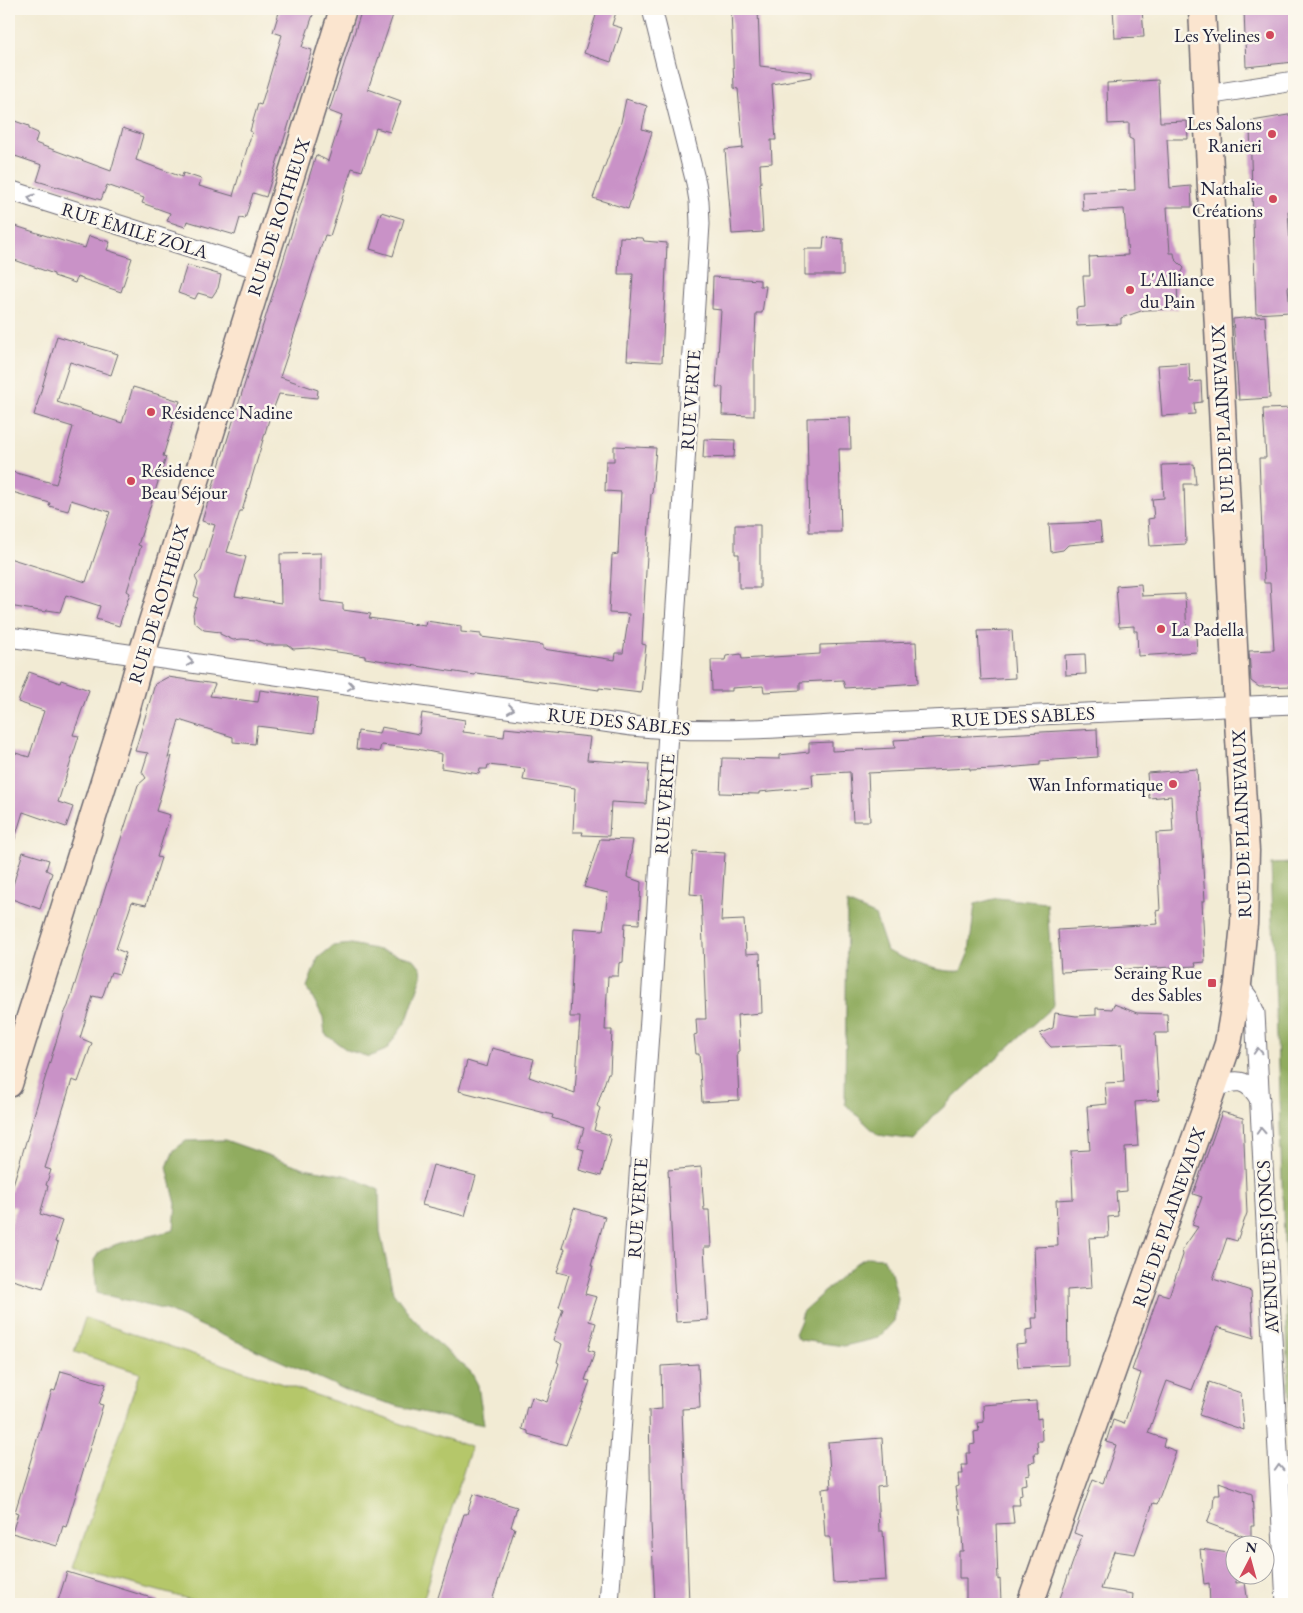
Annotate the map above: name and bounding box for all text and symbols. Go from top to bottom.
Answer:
place label: Les Yvelines [1174,23,1260,48]
marker: Les Yvelines [1264,29,1276,41]
place label: Les Salons Ranieri [1187,111,1262,158]
marker: Les Salons Ranieri [1266,128,1278,140]
street label: RUE DE ROTHEUX [241,134,316,299]
place label: Nathalie Créations [1192,176,1263,223]
one-way arrow [28,193,36,203]
marker: Nathalie Créations [1267,193,1279,205]
street label: RUE ÉMILE ZOLA [58,196,212,265]
place label: L'Alliance du Pain [1140,267,1214,314]
marker: L'Alliance du Pain [1124,284,1136,296]
street label: RUE DE PLAINEVAUX [1205,323,1240,514]
street label: RUE VERTE [675,349,706,451]
place label: Résidence Nadine [161,400,293,425]
marker: Résidence Nadine [145,406,157,418]
place label: Résidence Beau Séjour [141,458,228,505]
marker: Résidence Beau Séjour [125,475,137,487]
street label: RUE DE ROTHEUX [122,521,195,687]
place label: La Padella [1171,617,1245,642]
marker: La Padella [1155,623,1167,635]
one-way arrow [186,656,194,667]
one-way arrow [346,680,355,690]
street label: RUE DES SABLES [951,700,1096,733]
street label: RUE DES SABLES [546,702,692,741]
one-way arrow [508,703,516,714]
street label: RUE DE PLAINEVAUX [1226,729,1257,919]
street label: RUE VERTE [649,753,680,855]
place label: Wan Informatique [1028,772,1163,797]
marker: Wan Informatique [1167,778,1179,790]
place label: Seraing Rue des Sables [1114,960,1202,1007]
marker: Seraing Rue des Sables [1206,977,1218,989]
one-way arrow [1252,1047,1263,1055]
street label: RUE DE PLAINEVAUX [1126,1123,1211,1310]
one-way arrow [1256,1127,1267,1135]
street label: RUE VERTE [622,1157,653,1259]
street label: AVENUE DES JONCS [1250,1159,1285,1335]
one-way arrow [1273,1464,1284,1472]
north arrow [1226,1536,1276,1586]
text: N [1245,1538,1259,1557]

